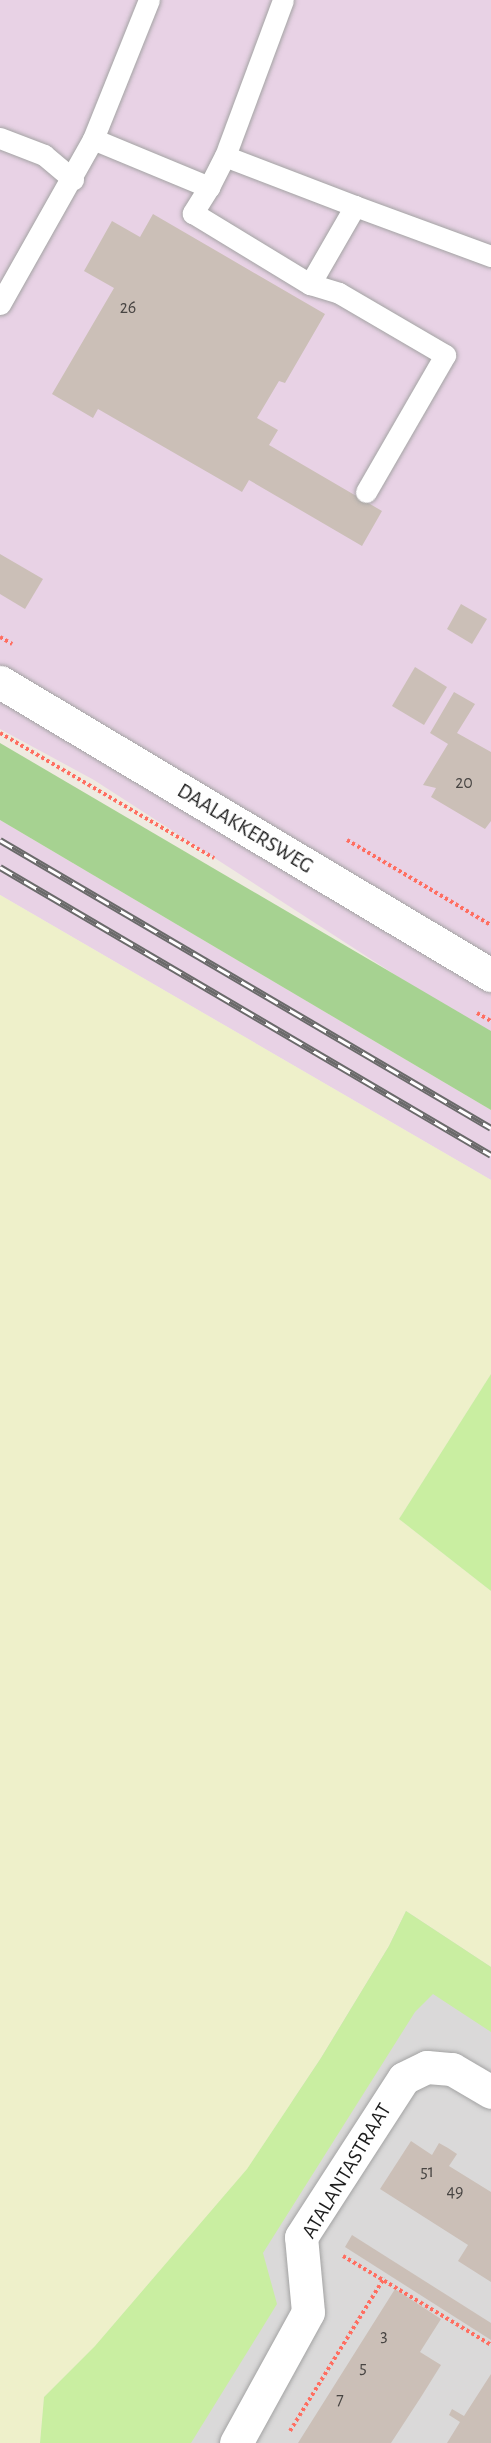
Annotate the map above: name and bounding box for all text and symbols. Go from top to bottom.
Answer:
house number: 26 [120,297,136,319]
house number: 20 [455,772,473,794]
street label: DAALAKKERSWEG [172,778,318,880]
street label: ATALANTASTRAAT [297,2099,397,2243]
house number: 51 [420,2161,434,2183]
house number: 49 [446,2181,464,2203]
house number: 3 [380,2325,388,2347]
house number: 5 [359,2357,367,2379]
house number: 7 [336,2389,344,2411]

